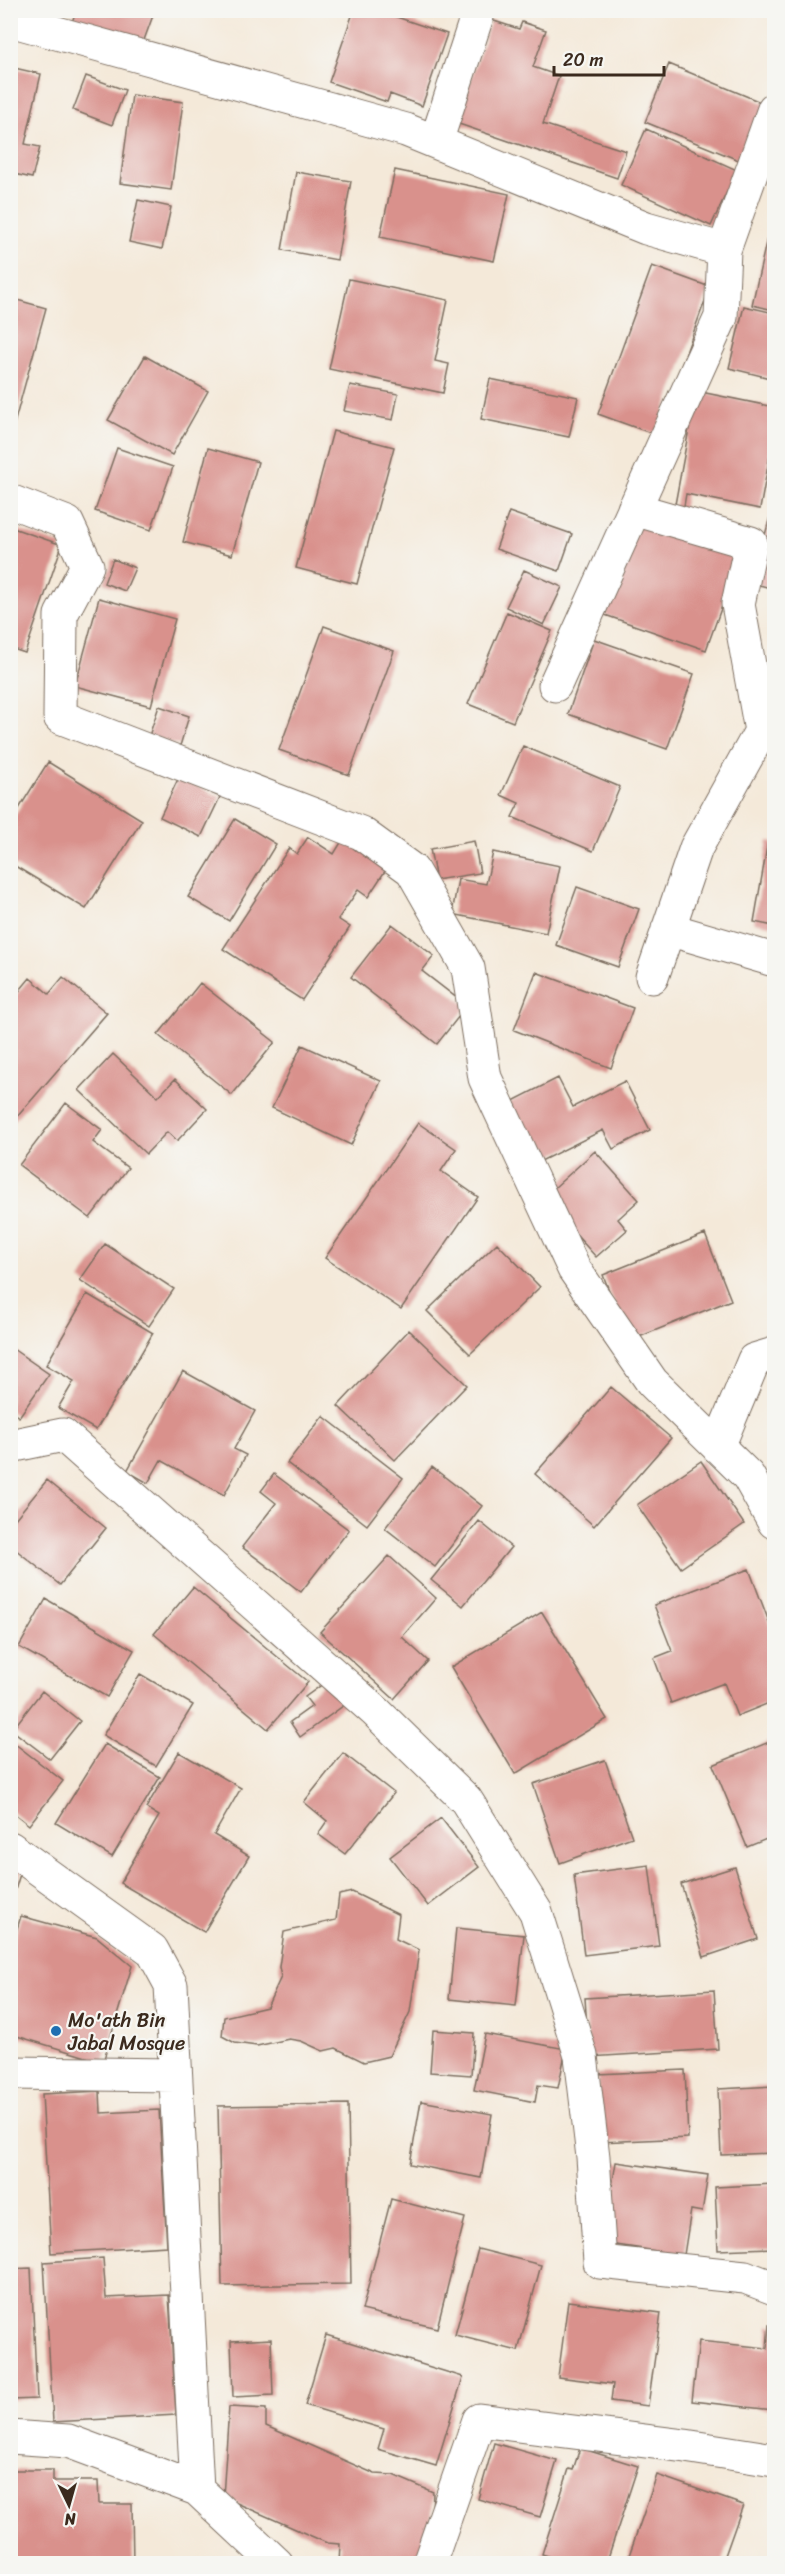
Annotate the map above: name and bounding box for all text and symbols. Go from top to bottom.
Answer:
scale bar [554,39,664,77]
text: 20 m [563,44,603,76]
place label: Mo'ath Bin Jabal Mosque [67,2003,185,2061]
marker: Mo'ath Bin Jabal Mosque [49,2024,63,2038]
north arrow [39,2475,99,2535]
text: N [63,2504,78,2534]

